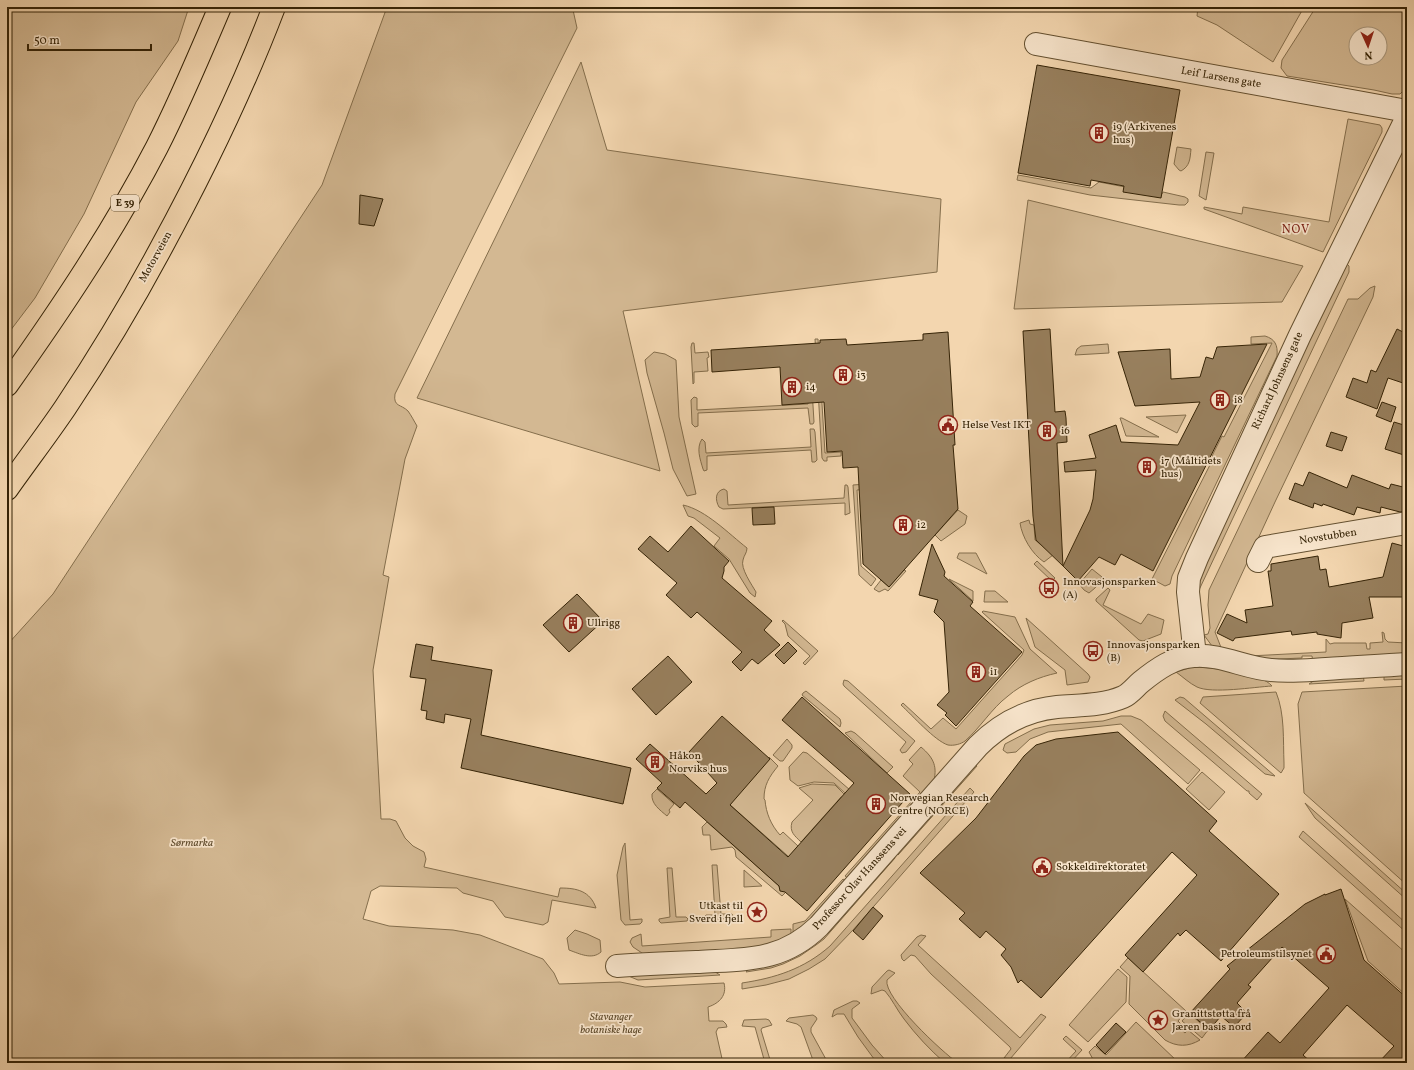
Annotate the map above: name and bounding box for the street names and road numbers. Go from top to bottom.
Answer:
street label: Leif Larsens gate [1180,64,1262,92]
road number: E 39 [111,195,139,211]
street label: Motorveien [136,228,176,285]
street label: Richard Johnsens gate [1249,330,1307,432]
street label: Novstubben [1298,525,1358,549]
street label: Professor Olav Hanssens vei [809,824,911,934]

